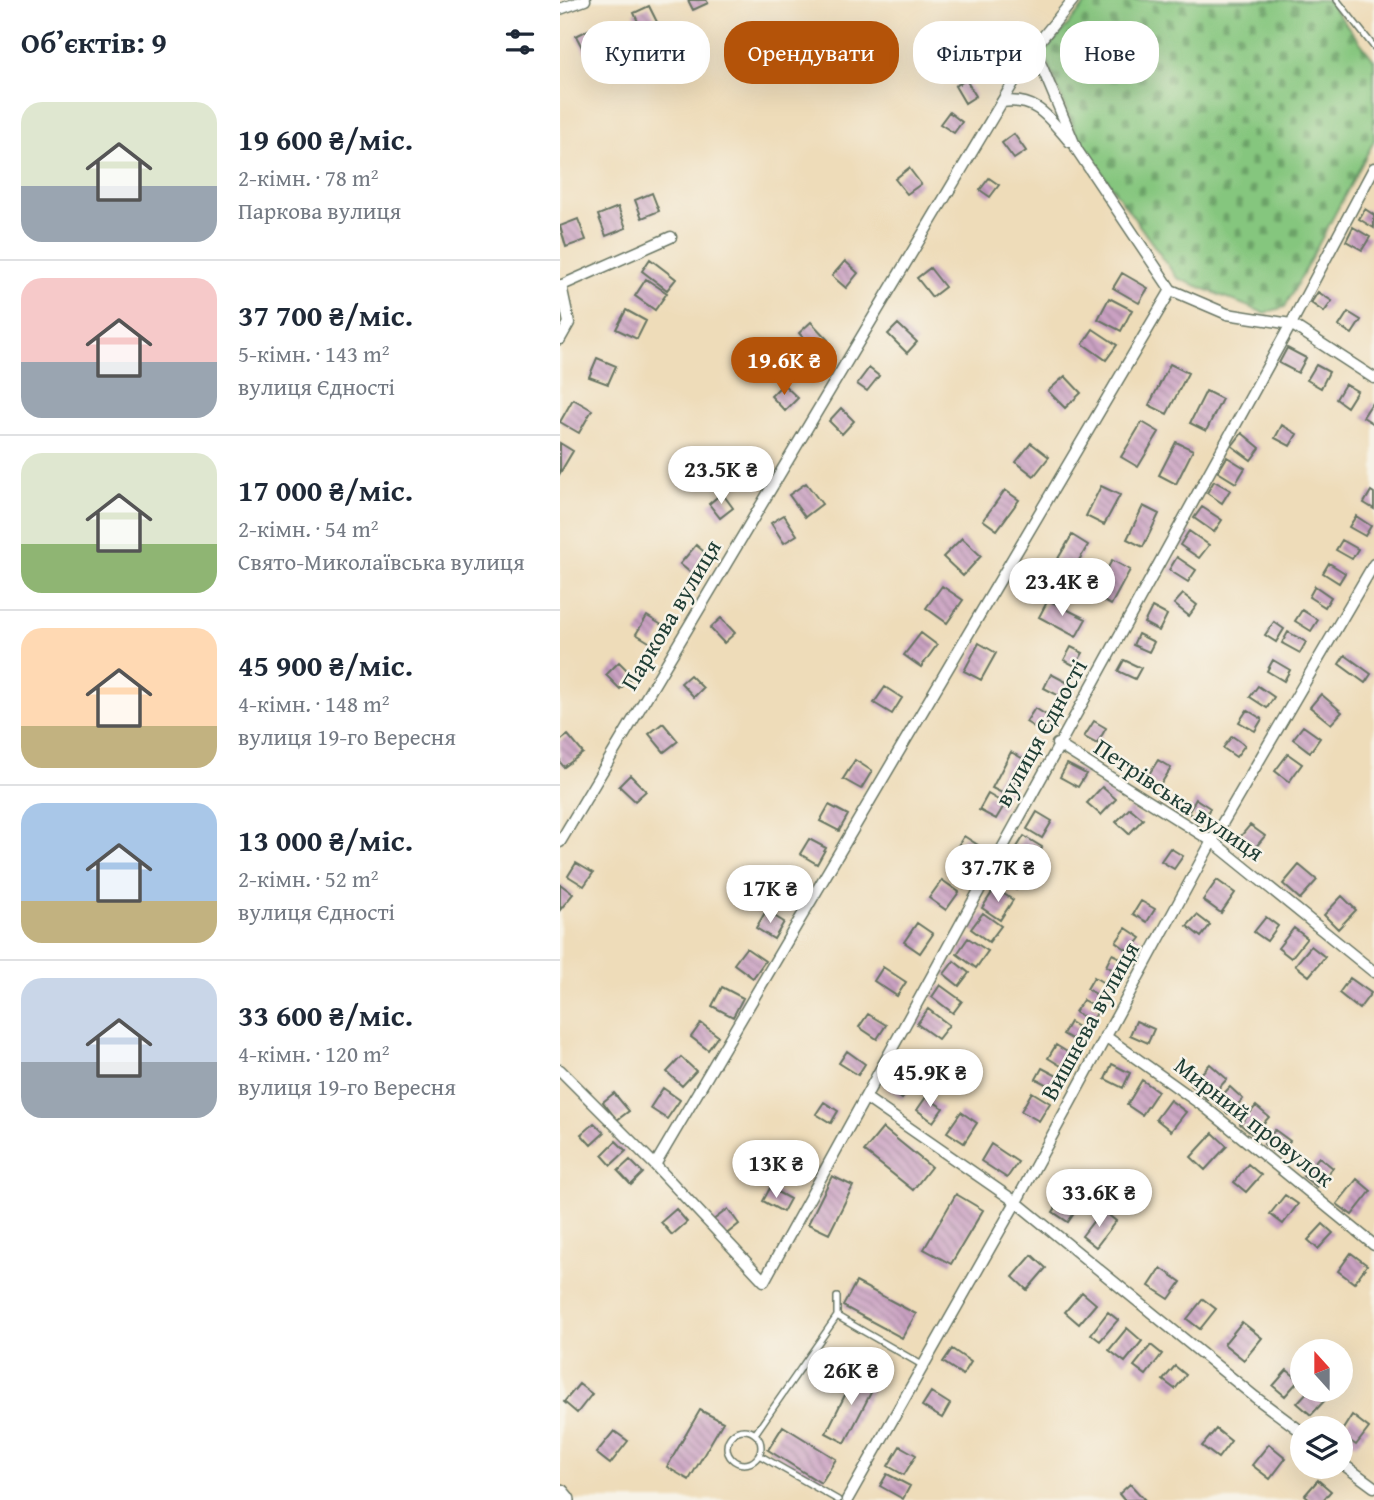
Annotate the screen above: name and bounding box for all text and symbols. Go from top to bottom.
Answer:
text: Об’єктів: 9 [21,20,167,64]
chip: Купити [581,21,710,84]
chip: Орендувати [724,21,899,84]
chip: Фільтри [913,21,1046,84]
chip: Нове [1060,21,1159,84]
icon: filters [501,23,539,61]
text: 19 600 ₴/міс. [238,117,413,161]
icon: home [77,130,161,214]
text: 2-кімн. · 78 m² [238,161,379,194]
text: Паркова вулиця [238,194,401,227]
text: 37 700 ₴/міс. [238,293,413,337]
icon: home [77,306,161,390]
text: 5-кімн. · 143 m² [238,337,390,370]
pin: 19.6K ₴ [719,338,849,397]
text: 19.6K ₴ [747,343,821,376]
text: вулиця Єдності [238,370,395,403]
pin: 23.5K ₴ [656,447,786,506]
text: 23.5K ₴ [684,452,758,485]
text: 17 000 ₴/міс. [238,468,413,512]
icon: home [77,481,161,565]
text: 2-кімн. · 54 m² [238,512,379,545]
street label: Паркова вулиця [612,533,729,697]
text: Свято-Миколаївська вулиця [238,545,525,578]
pin: 23.4K ₴ [997,558,1127,618]
text: 23.4K ₴ [1025,564,1099,597]
text: 45 900 ₴/міс. [238,643,413,687]
street label: вулиця Єдності [986,652,1096,813]
icon: home [77,656,161,740]
text: 4-кімн. · 148 m² [238,687,390,720]
text: вулиця 19-го Вересня [238,720,456,753]
street label: Петрівська вулиця [1087,730,1271,870]
text: 13 000 ₴/міс. [238,818,413,862]
icon: home [77,831,161,915]
pin: 37.7K ₴ [933,844,1063,904]
text: 37.7K ₴ [961,850,1035,883]
text: 2-кімн. · 52 m² [238,862,379,895]
pin: 17K ₴ [721,866,819,925]
text: 17K ₴ [742,871,798,904]
text: вулиця Єдності [238,895,395,928]
street label: Вишнева вулиця [1031,935,1148,1107]
text: 33 600 ₴/міс. [238,993,413,1037]
icon: home [77,1006,161,1090]
text: 4-кімн. · 120 m² [238,1037,390,1070]
street label: Мирний провулок [1167,1048,1342,1196]
pin: 45.9K ₴ [865,1050,995,1109]
text: 45.9K ₴ [893,1055,967,1088]
text: вулиця 19-го Вересня [238,1070,456,1103]
pin: 13K ₴ [727,1140,825,1200]
text: 13K ₴ [748,1146,804,1179]
pin: 33.6K ₴ [1034,1170,1164,1229]
text: 33.6K ₴ [1062,1175,1136,1208]
north arrow [1290,1339,1353,1402]
map controls [1290,1339,1353,1479]
pin: 26K ₴ [802,1348,900,1407]
text: 26K ₴ [823,1353,879,1386]
button: layers [1290,1416,1353,1479]

